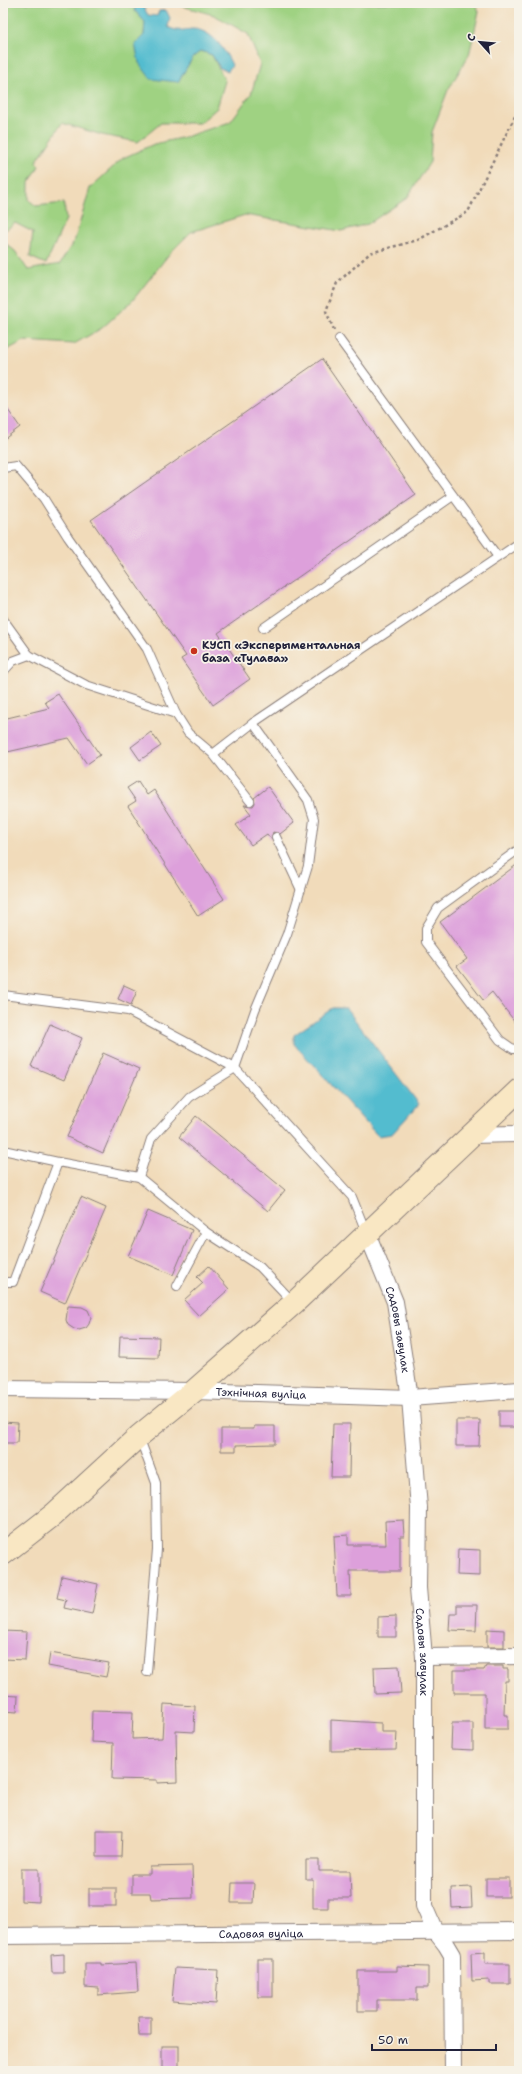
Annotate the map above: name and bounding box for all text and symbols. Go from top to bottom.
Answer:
north arrow [460,22,500,62]
text: С [463,31,480,44]
place label: КУСП «Эксперыментальная база «Тулава» [202,638,361,666]
marker: КУСП «Эксперыментальная база «Тулава» [189,646,199,656]
street label: Садовы завулак [381,1284,413,1374]
street label: Тэхнічная вуліца [216,1385,307,1403]
street label: Садовы завулак [412,1607,431,1696]
street label: Садовая вуліца [219,1926,303,1942]
scale bar [372,2026,496,2052]
text: 50 m [378,2032,408,2048]

